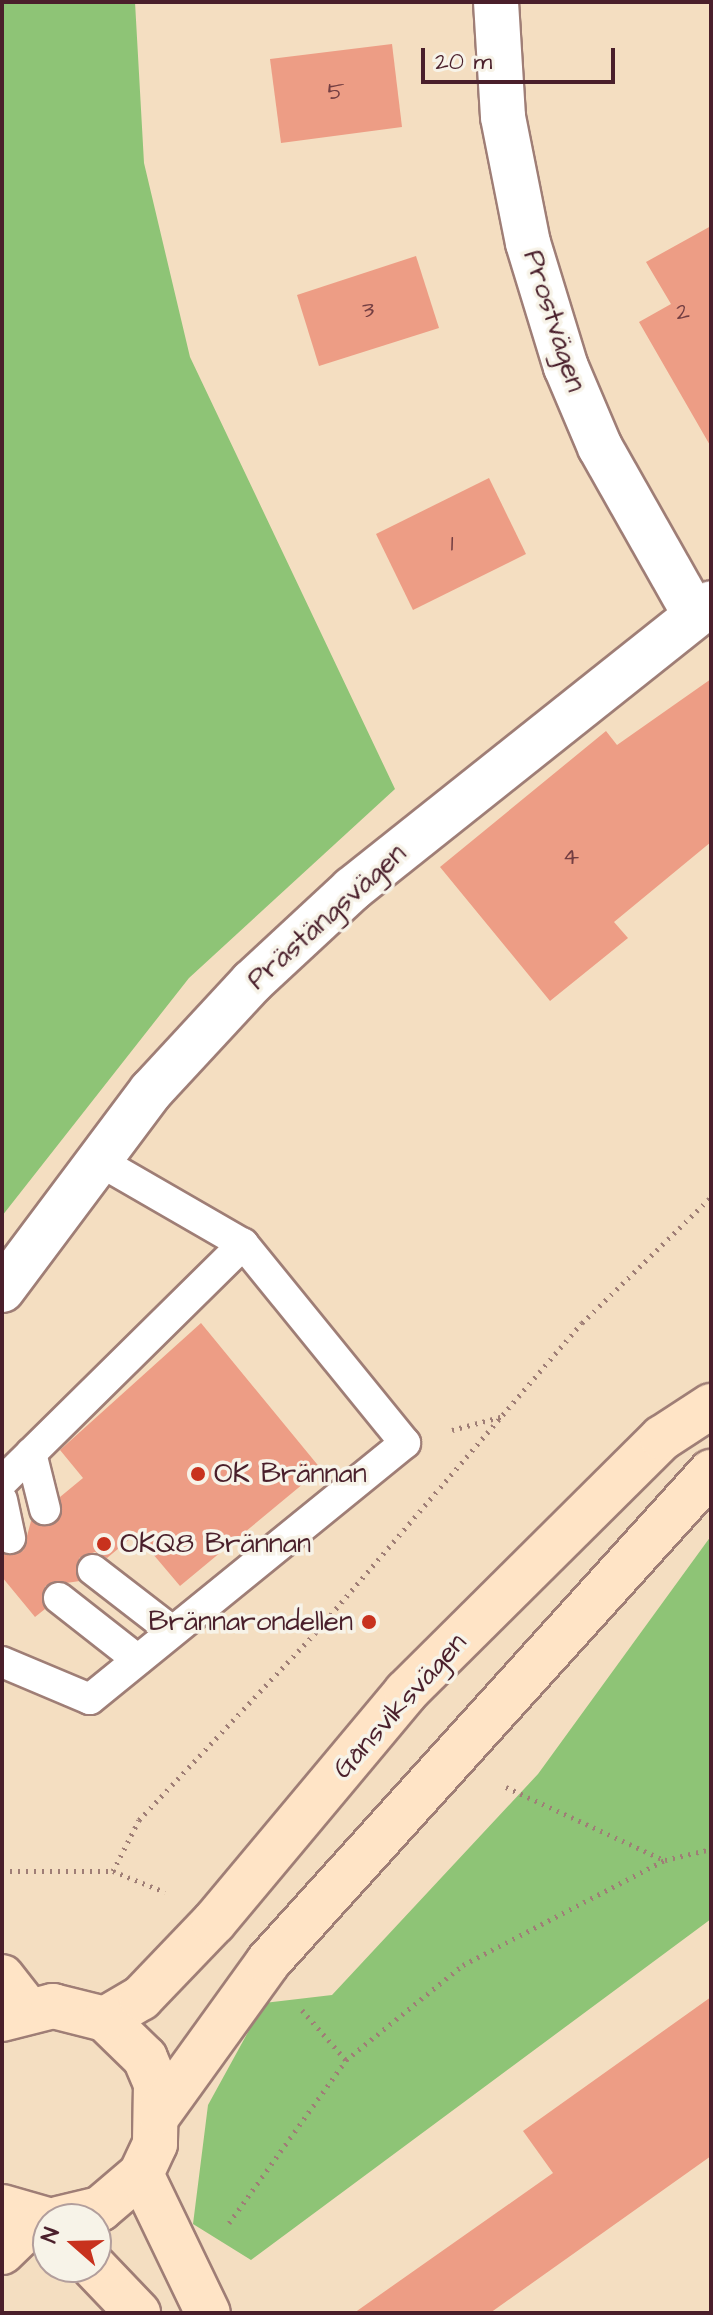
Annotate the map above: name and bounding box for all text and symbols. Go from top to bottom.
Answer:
scale bar [425,32,619,82]
text: 20 m [435,45,492,79]
house number: 5 [328,79,344,107]
street label: Prostvägen [515,246,593,396]
house number: 3 [362,297,374,325]
house number: 2 [676,299,690,327]
house number: 1 [450,531,454,559]
street label: Prästängsvägen [241,837,413,997]
house number: 4 [563,844,579,872]
place label: OK Brännan [214,1457,367,1491]
marker: OK Brännan [189,1465,207,1483]
place label: OKQ8 Brännan [120,1527,311,1561]
marker: OKQ8 Brännan [95,1535,113,1553]
place label: Brännarondellen [148,1605,353,1639]
marker: Brännarondellen [360,1613,378,1631]
street label: Gånsviksvägen [326,1626,474,1786]
north arrow [32,2203,112,2283]
text: N [34,2224,68,2247]

